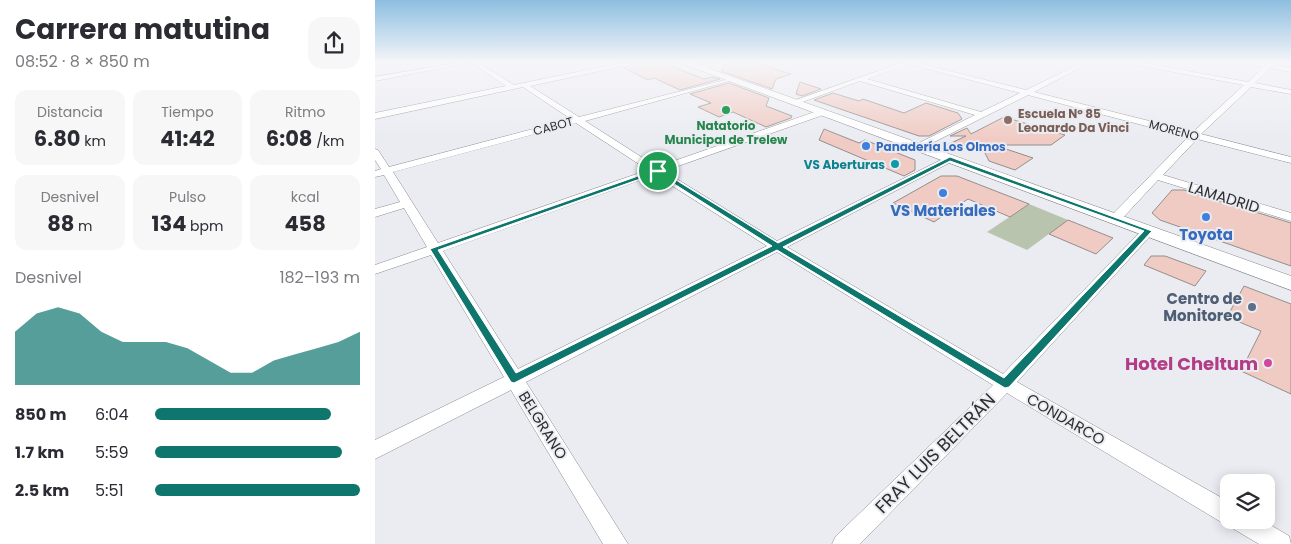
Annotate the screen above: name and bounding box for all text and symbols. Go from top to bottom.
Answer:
text: Carrera matutina [15,10,270,49]
button: share [308,17,360,69]
text: 08:52 · 8 × 850 m [15,50,150,73]
text: Distancia [37,102,103,122]
text: Tiempo [161,102,214,122]
text: Ritmo [285,102,325,122]
marker: Natatorio Municipal de Trelew [720,104,732,116]
place label: Escuela N° 85 Leonardo Da Vinci [1018,105,1129,136]
street label: CABOT [531,112,575,139]
marker: Escuela N° 85 Leonardo Da Vinci [1002,114,1014,126]
street label: MORENO [1147,115,1201,145]
place label: Natatorio Municipal de Trelew [665,117,788,148]
text: 6.80 [34,124,80,153]
text: 41:42 [160,124,215,153]
text: 6:08 [266,124,312,153]
text: km [80,131,106,151]
text: /km [312,131,345,151]
place label: Panadería Los Olmos [876,138,1006,155]
marker: Panadería Los Olmos [860,140,872,152]
pin [637,150,679,192]
place label: VS Aberturas [804,156,885,173]
icon: arrive [644,157,672,185]
marker: VS Aberturas [889,158,901,170]
street label: LAMADRID [1186,176,1262,218]
text: Desnivel [41,187,99,207]
text: Pulso [169,187,206,207]
text: kcal [291,187,319,207]
marker: VS Materiales [937,187,949,199]
place label: VS Materiales [890,200,996,221]
text: 88 [47,209,74,238]
text: 134 [152,209,186,238]
text: 458 [284,209,326,238]
marker: Toyota [1200,211,1212,223]
text: m [74,216,93,236]
text: bpm [186,216,223,236]
place label: Toyota [1179,224,1233,245]
text: Desnivel [15,266,82,289]
text: 182–193 m [279,266,360,289]
place label: Centro de Monitoreo [1163,288,1242,326]
marker: Centro de Monitoreo [1246,301,1258,313]
place label: Hotel Cheltum [1125,351,1258,376]
marker: Hotel Cheltum [1262,357,1274,369]
street label: BELGRANO [514,387,572,463]
street label: FRAY LUIS BELTRÁN [869,387,1001,519]
street label: CONDARCO [1023,388,1109,450]
text: 850 m [15,403,67,426]
text: 6:04 [95,403,129,426]
text: 1.7 km [15,441,64,464]
text: 5:59 [95,441,129,464]
map controls [1220,474,1275,529]
button: layers [1220,474,1275,529]
text: 2.5 km [15,479,69,502]
text: 5:51 [95,479,124,502]

